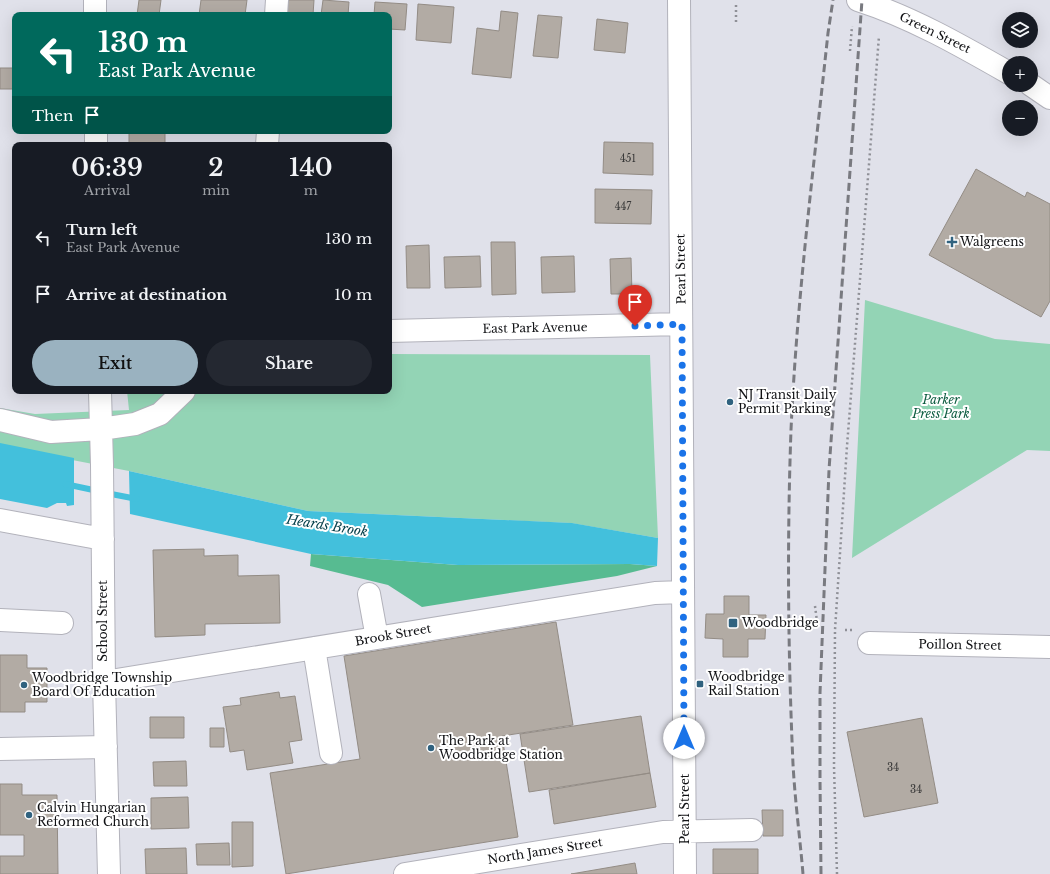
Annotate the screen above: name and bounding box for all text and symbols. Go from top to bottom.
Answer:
street label: Green Street [897,9,974,57]
map controls [1002,12,1038,136]
button: layers [1002,12,1038,48]
text: 130 m [98,25,188,60]
icon: left [32,28,84,80]
button: + [1002,56,1038,92]
text: East Park Avenue [98,60,256,82]
button: − [1002,100,1038,136]
icon: arrive [81,104,103,126]
text: Then [32,106,73,125]
house number: 451 [620,152,636,165]
text: 06:39 [71,153,143,182]
text: 2 [208,153,224,182]
text: 140 [289,153,333,182]
text: Arrival [84,182,130,199]
text: min [202,182,230,199]
text: m [304,182,318,199]
house number: 447 [615,200,632,213]
text: Turn left [66,220,137,239]
icon: left [32,227,54,249]
text: 130 m [325,229,372,248]
street label: Pearl Street [672,233,689,304]
place label: Walgreens [959,234,1024,249]
marker: Walgreens [947,237,957,247]
text: East Park Avenue [66,239,180,256]
icon: arrive [32,283,54,305]
text: Arrive at destination [66,285,227,304]
text: 10 m [334,285,372,304]
pin [618,285,652,326]
icon: arrive [624,291,646,313]
street label: East Park Avenue [482,319,588,336]
button: Exit [32,340,198,386]
button: Share [206,340,372,386]
place label: NJ Transit Daily Permit Parking [738,387,837,416]
park label: Parker Press Park [911,392,970,421]
marker: NJ Transit Daily Permit Parking [725,397,735,407]
water label: Heards Brook [284,511,369,540]
street label: School Street [95,580,110,662]
place label: Woodbridge [741,615,819,630]
marker: Woodbridge [727,617,739,629]
street label: Brook Street [354,620,433,649]
street label: Poillon Street [918,636,1002,653]
place label: Woodbridge Rail Station [707,669,785,698]
place label: Woodbridge Township Board Of Education [31,670,172,699]
marker: Woodbridge Rail Station [695,679,705,689]
marker: Woodbridge Township Board Of Education [19,680,29,690]
position arrow [663,717,705,759]
place label: The Park at Woodbridge Station [438,733,563,762]
marker: The Park at Woodbridge Station [426,743,436,753]
house number: 34 [887,761,899,774]
street label: Pearl Street [677,773,692,844]
house number: 34 [910,783,922,796]
place label: Calvin Hungarian Reformed Church [37,800,149,829]
marker: Calvin Hungarian Reformed Church [24,810,34,820]
street label: North James Street [486,834,604,867]

